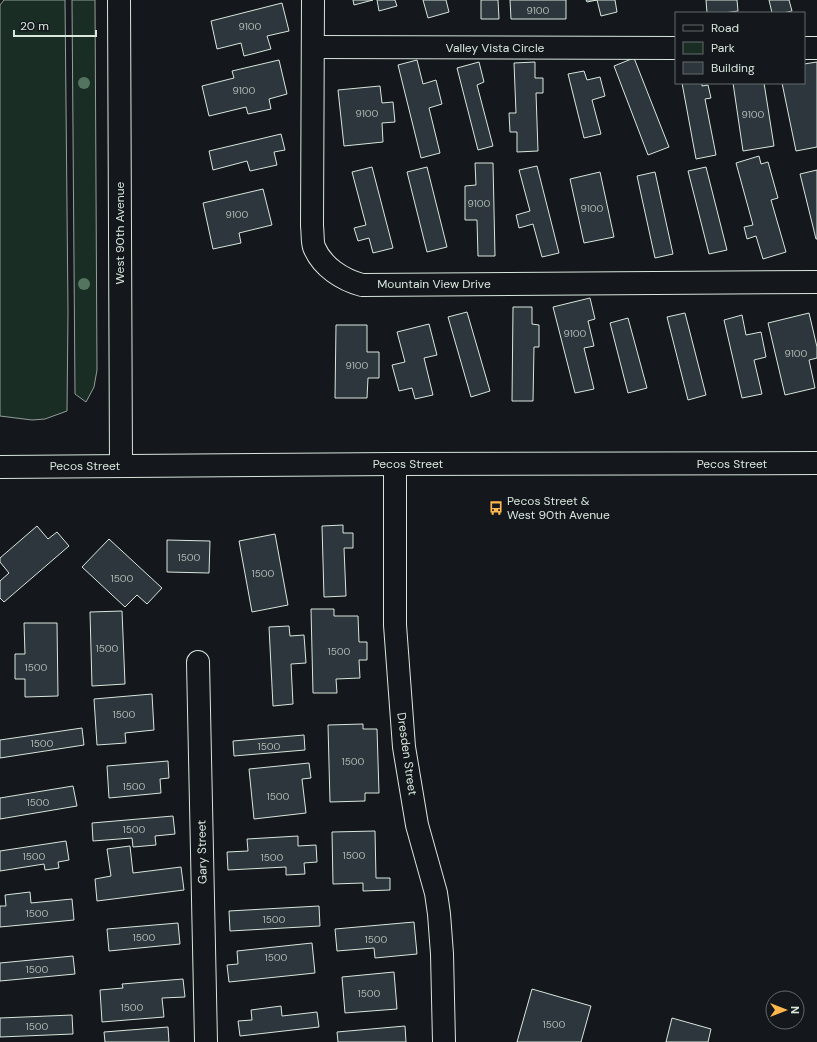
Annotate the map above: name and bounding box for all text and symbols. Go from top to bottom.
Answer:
house number: 9100 [527,4,550,17]
scale bar [14,12,96,38]
legend [675,12,805,84]
text: 20 m [20,18,49,34]
house number: 9100 [239,20,262,33]
text: Road [711,20,739,36]
street label: Valley Vista Circle [446,40,545,56]
text: Park [711,40,735,56]
text: Building [711,60,755,76]
house number: 9100 [233,84,256,97]
house number: 9100 [356,107,379,120]
house number: 9100 [742,108,765,121]
street label: West 90th Avenue [112,181,128,284]
house number: 9100 [468,197,491,210]
house number: 9100 [581,202,604,215]
house number: 9100 [226,208,249,221]
street label: Mountain View Drive [377,276,491,292]
house number: 9100 [564,327,587,340]
house number: 9100 [785,347,808,360]
house number: 9100 [346,359,369,372]
street label: Pecos Street [373,456,444,472]
street label: Pecos Street [697,456,768,472]
street label: Pecos Street [50,458,121,474]
place label: Pecos Street & West 90th Avenue [507,493,610,523]
bus stop icon: Pecos Street & West 90th Avenue [488,500,504,516]
house number: 1500 [178,551,201,564]
house number: 1500 [252,567,275,580]
house number: 1500 [111,572,134,585]
house number: 1500 [96,642,119,655]
house number: 1500 [328,645,351,658]
house number: 1500 [25,661,48,674]
house number: 1500 [113,708,136,721]
street label: Dresden Street [393,711,421,797]
house number: 1500 [31,737,54,750]
house number: 1500 [258,740,281,753]
house number: 1500 [342,755,365,768]
house number: 1500 [123,780,146,793]
house number: 1500 [267,790,290,803]
house number: 1500 [27,796,50,809]
street label: Gary Street [193,820,211,884]
house number: 1500 [123,823,146,836]
house number: 1500 [343,849,366,862]
house number: 1500 [23,850,46,863]
house number: 1500 [261,851,284,864]
house number: 1500 [26,907,49,920]
house number: 1500 [263,913,286,926]
house number: 1500 [133,931,156,944]
house number: 1500 [365,933,388,946]
house number: 1500 [265,951,288,964]
house number: 1500 [26,963,49,976]
house number: 1500 [358,987,381,1000]
north arrow [765,990,805,1030]
house number: 1500 [121,1001,144,1014]
text: N [788,1006,802,1014]
house number: 1500 [543,1018,566,1031]
house number: 1500 [26,1020,49,1033]

